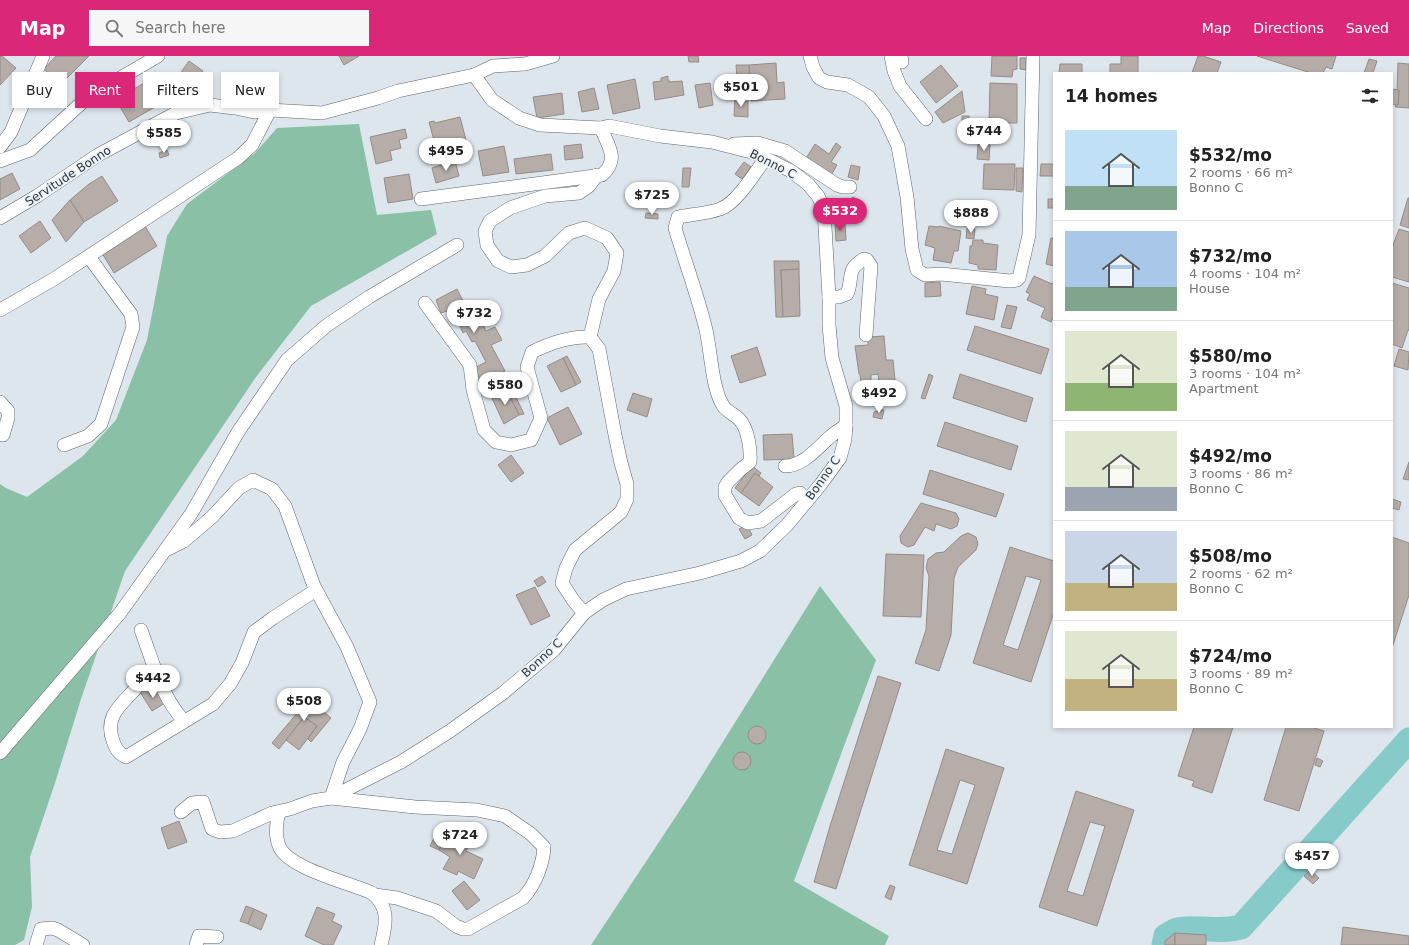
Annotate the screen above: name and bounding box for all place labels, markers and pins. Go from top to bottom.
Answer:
pin: $501 [717,74,765,108]
pin: $744 [960,118,1008,152]
pin: $585 [140,120,188,154]
pin: $495 [422,138,470,172]
pin: $725 [628,182,676,216]
pin: $532 [816,198,864,232]
pin: $888 [947,200,995,234]
pin: $732 [450,300,498,334]
pin: $580 [481,372,529,406]
pin: $492 [855,380,903,414]
pin: $442 [129,665,177,699]
pin: $508 [280,688,328,722]
pin: $724 [436,822,484,856]
pin: $457 [1288,843,1336,877]

